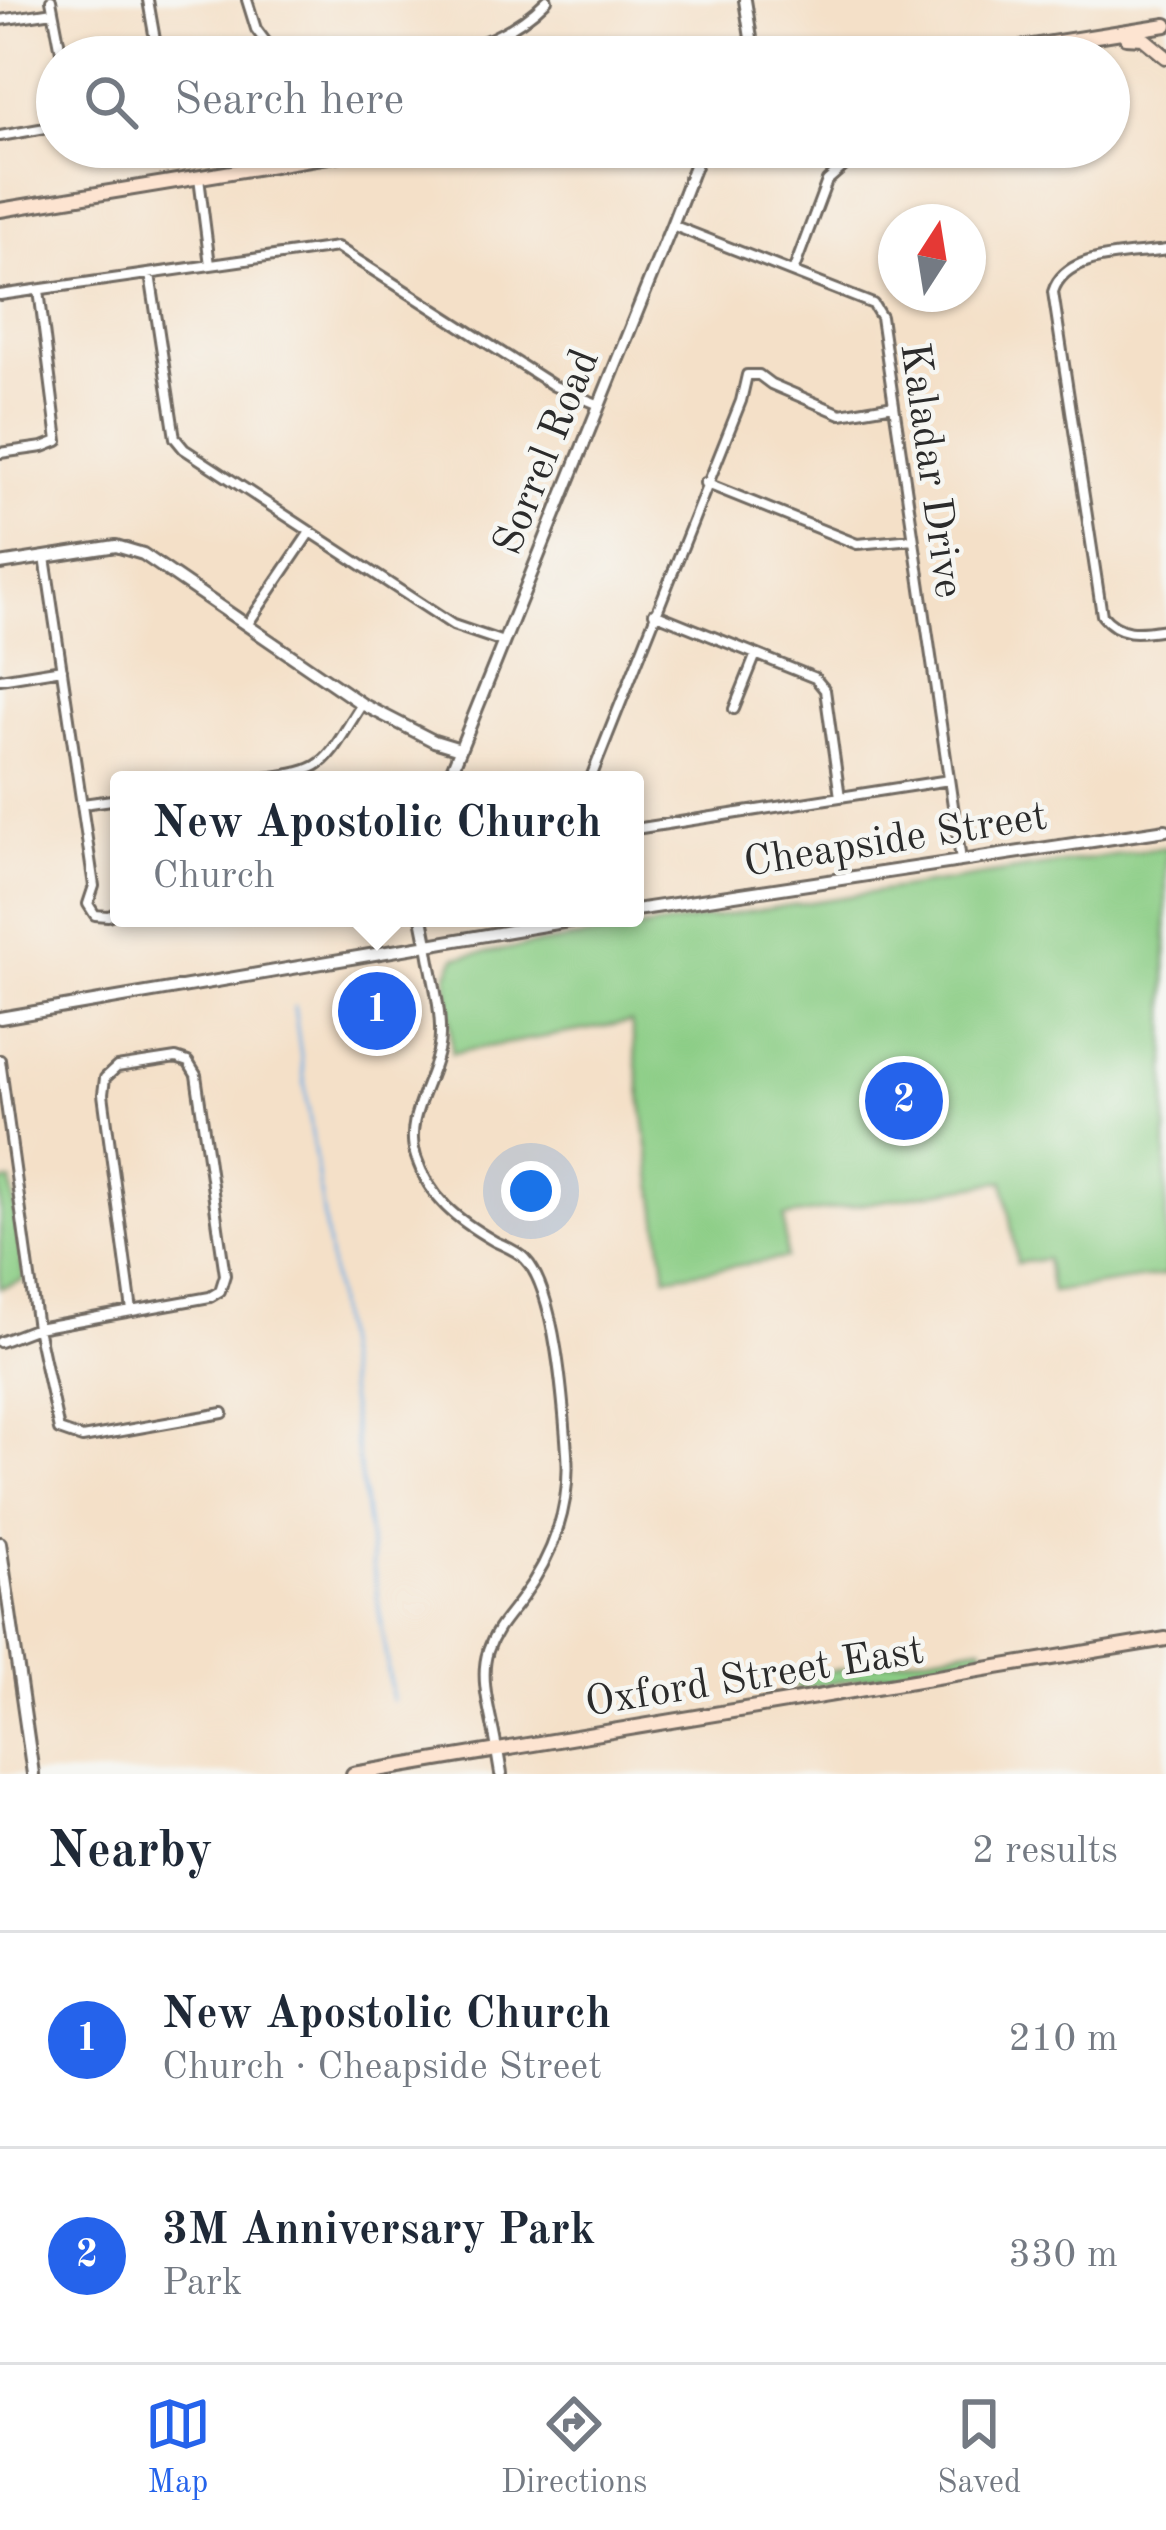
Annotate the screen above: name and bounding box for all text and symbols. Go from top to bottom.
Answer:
search box [36,36,1130,168]
icon: search [78,69,144,135]
text: Search here [174,79,404,124]
north arrow [878,204,986,312]
street label: Kaladar Drive [891,340,969,601]
street label: Sorrel Road [488,344,608,561]
popup [110,771,644,927]
street label: Cheapside Street [741,796,1050,886]
text: New Apostolic Church [153,802,601,847]
text: Church [153,857,275,896]
pin: 1 [338,966,416,1056]
pin: 2 [865,1056,943,1146]
your location [501,1161,561,1221]
street label: Oxford Street East [582,1630,927,1725]
text: Nearby [48,1827,213,1878]
text: 2 results [972,1832,1118,1871]
text: New Apostolic Church [162,1993,611,2038]
text: 1 [76,2020,98,2059]
text: 210 m [1008,2020,1118,2059]
text: Church · Cheapside Street [162,2048,602,2087]
text: 3M Anniversary Park [162,2209,595,2254]
text: 2 [76,2236,98,2275]
text: 330 m [1008,2236,1118,2275]
text: Park [162,2264,242,2303]
tab: Map [145,2391,211,2504]
tab: Directions [501,2391,647,2504]
tab: Saved [937,2391,1021,2504]

